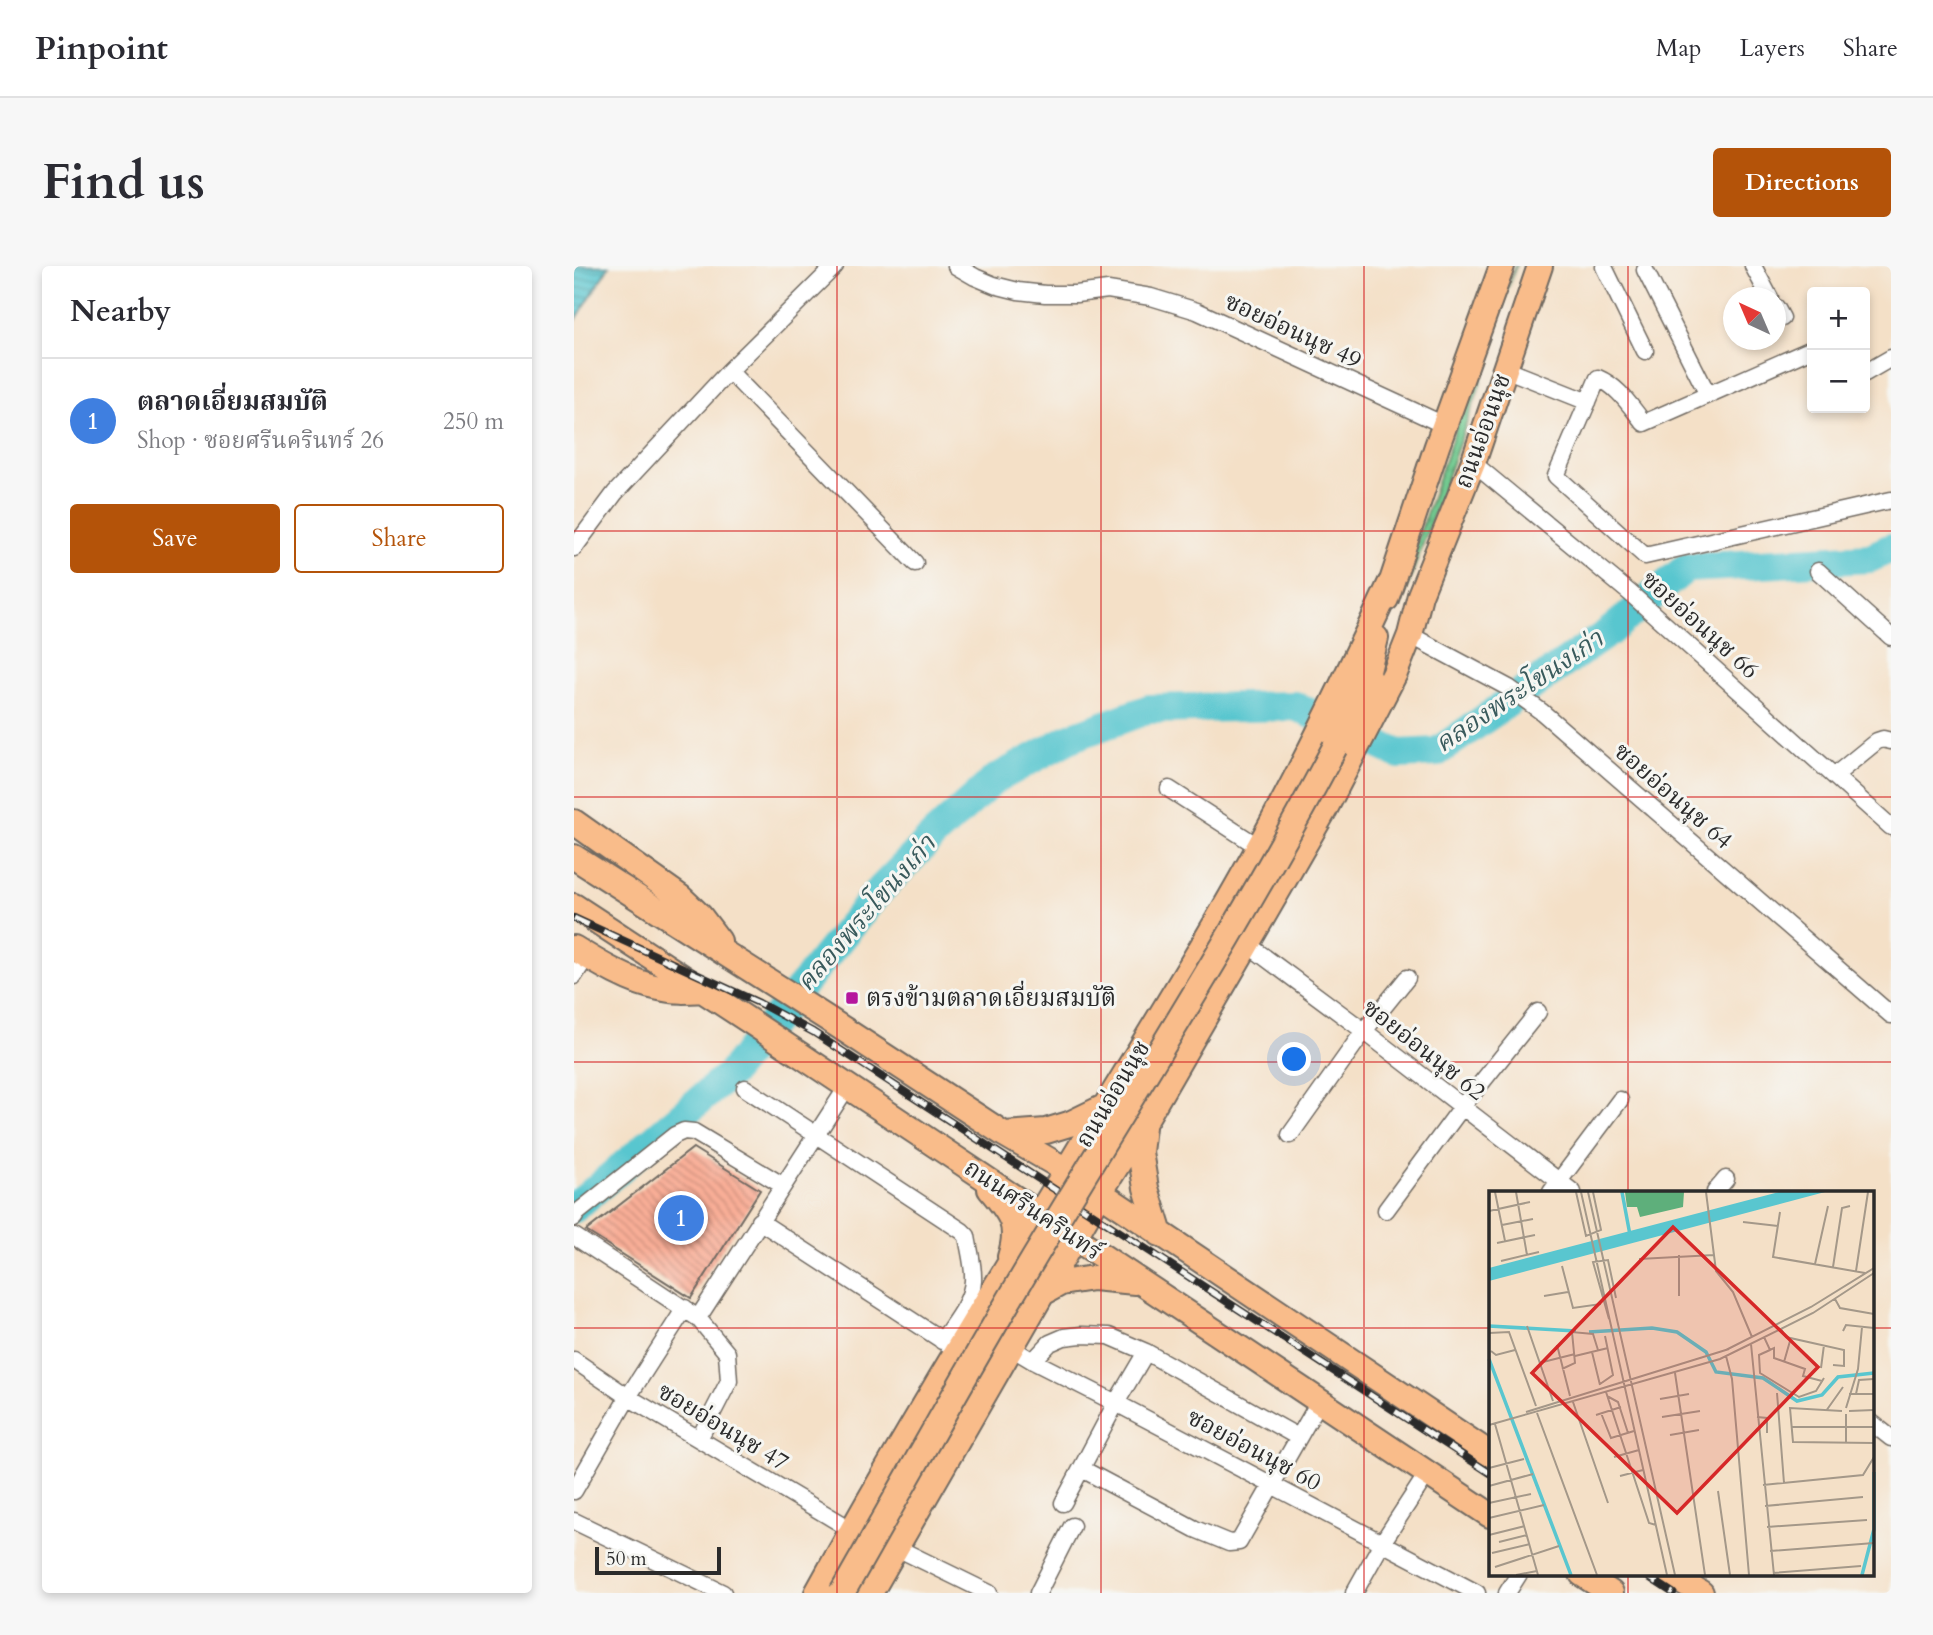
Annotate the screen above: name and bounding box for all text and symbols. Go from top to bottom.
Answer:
text: Pinpoint [35,26,168,71]
text: Map [1656,32,1702,65]
text: Layers [1740,32,1805,65]
text: Share [1843,32,1898,65]
button: Directions [1713,148,1891,217]
text: Find us [42,149,205,216]
street label: ซอยอ่อนนุช 49 [1219,285,1367,377]
north arrow [1723,287,1786,350]
map controls [1807,287,1870,413]
button: + [1807,287,1870,350]
text: Nearby [70,291,171,332]
button: − [1807,350,1870,413]
street label: ถนนอ่อนนุช [1447,369,1519,493]
text: ตลาดเอี่ยมสมบัติ [137,384,328,419]
text: 1 [87,406,99,437]
text: 250 m [443,406,504,437]
text: Shop · ซอยศรีนครินทร์ 26 [137,425,384,456]
button: Save [70,504,280,573]
button: Share [294,504,504,573]
street label: ซอยอ่อนนุช 66 [1634,563,1766,687]
water label: คลองพระโขนงเก่า [1427,620,1611,760]
street label: ซอยอ่อนนุช 64 [1607,735,1739,857]
water label: คลองพระโขนงเก่า [788,826,944,999]
place label: ตรงข้ามตลาดเอี่ยมสมบัติ [866,980,1116,1015]
marker: ตรงข้ามตลาดเอี่ยมสมบัติ [844,990,860,1006]
street label: ซอยอ่อนนุช 62 [1356,992,1492,1108]
street label: ถนนอ่อนนุช [1068,1034,1158,1154]
your location [1277,1042,1311,1076]
street label: ถนนศรีนครินทร์ [957,1152,1109,1269]
inset map [1489,1191,1874,1576]
pin: 1 [658,1192,704,1244]
street label: ซอยอ่อนนุช 47 [651,1375,795,1479]
street label: ซอยอ่อนนุช 60 [1181,1401,1327,1499]
scale bar [595,1544,721,1576]
text: 50 m [606,1546,647,1572]

